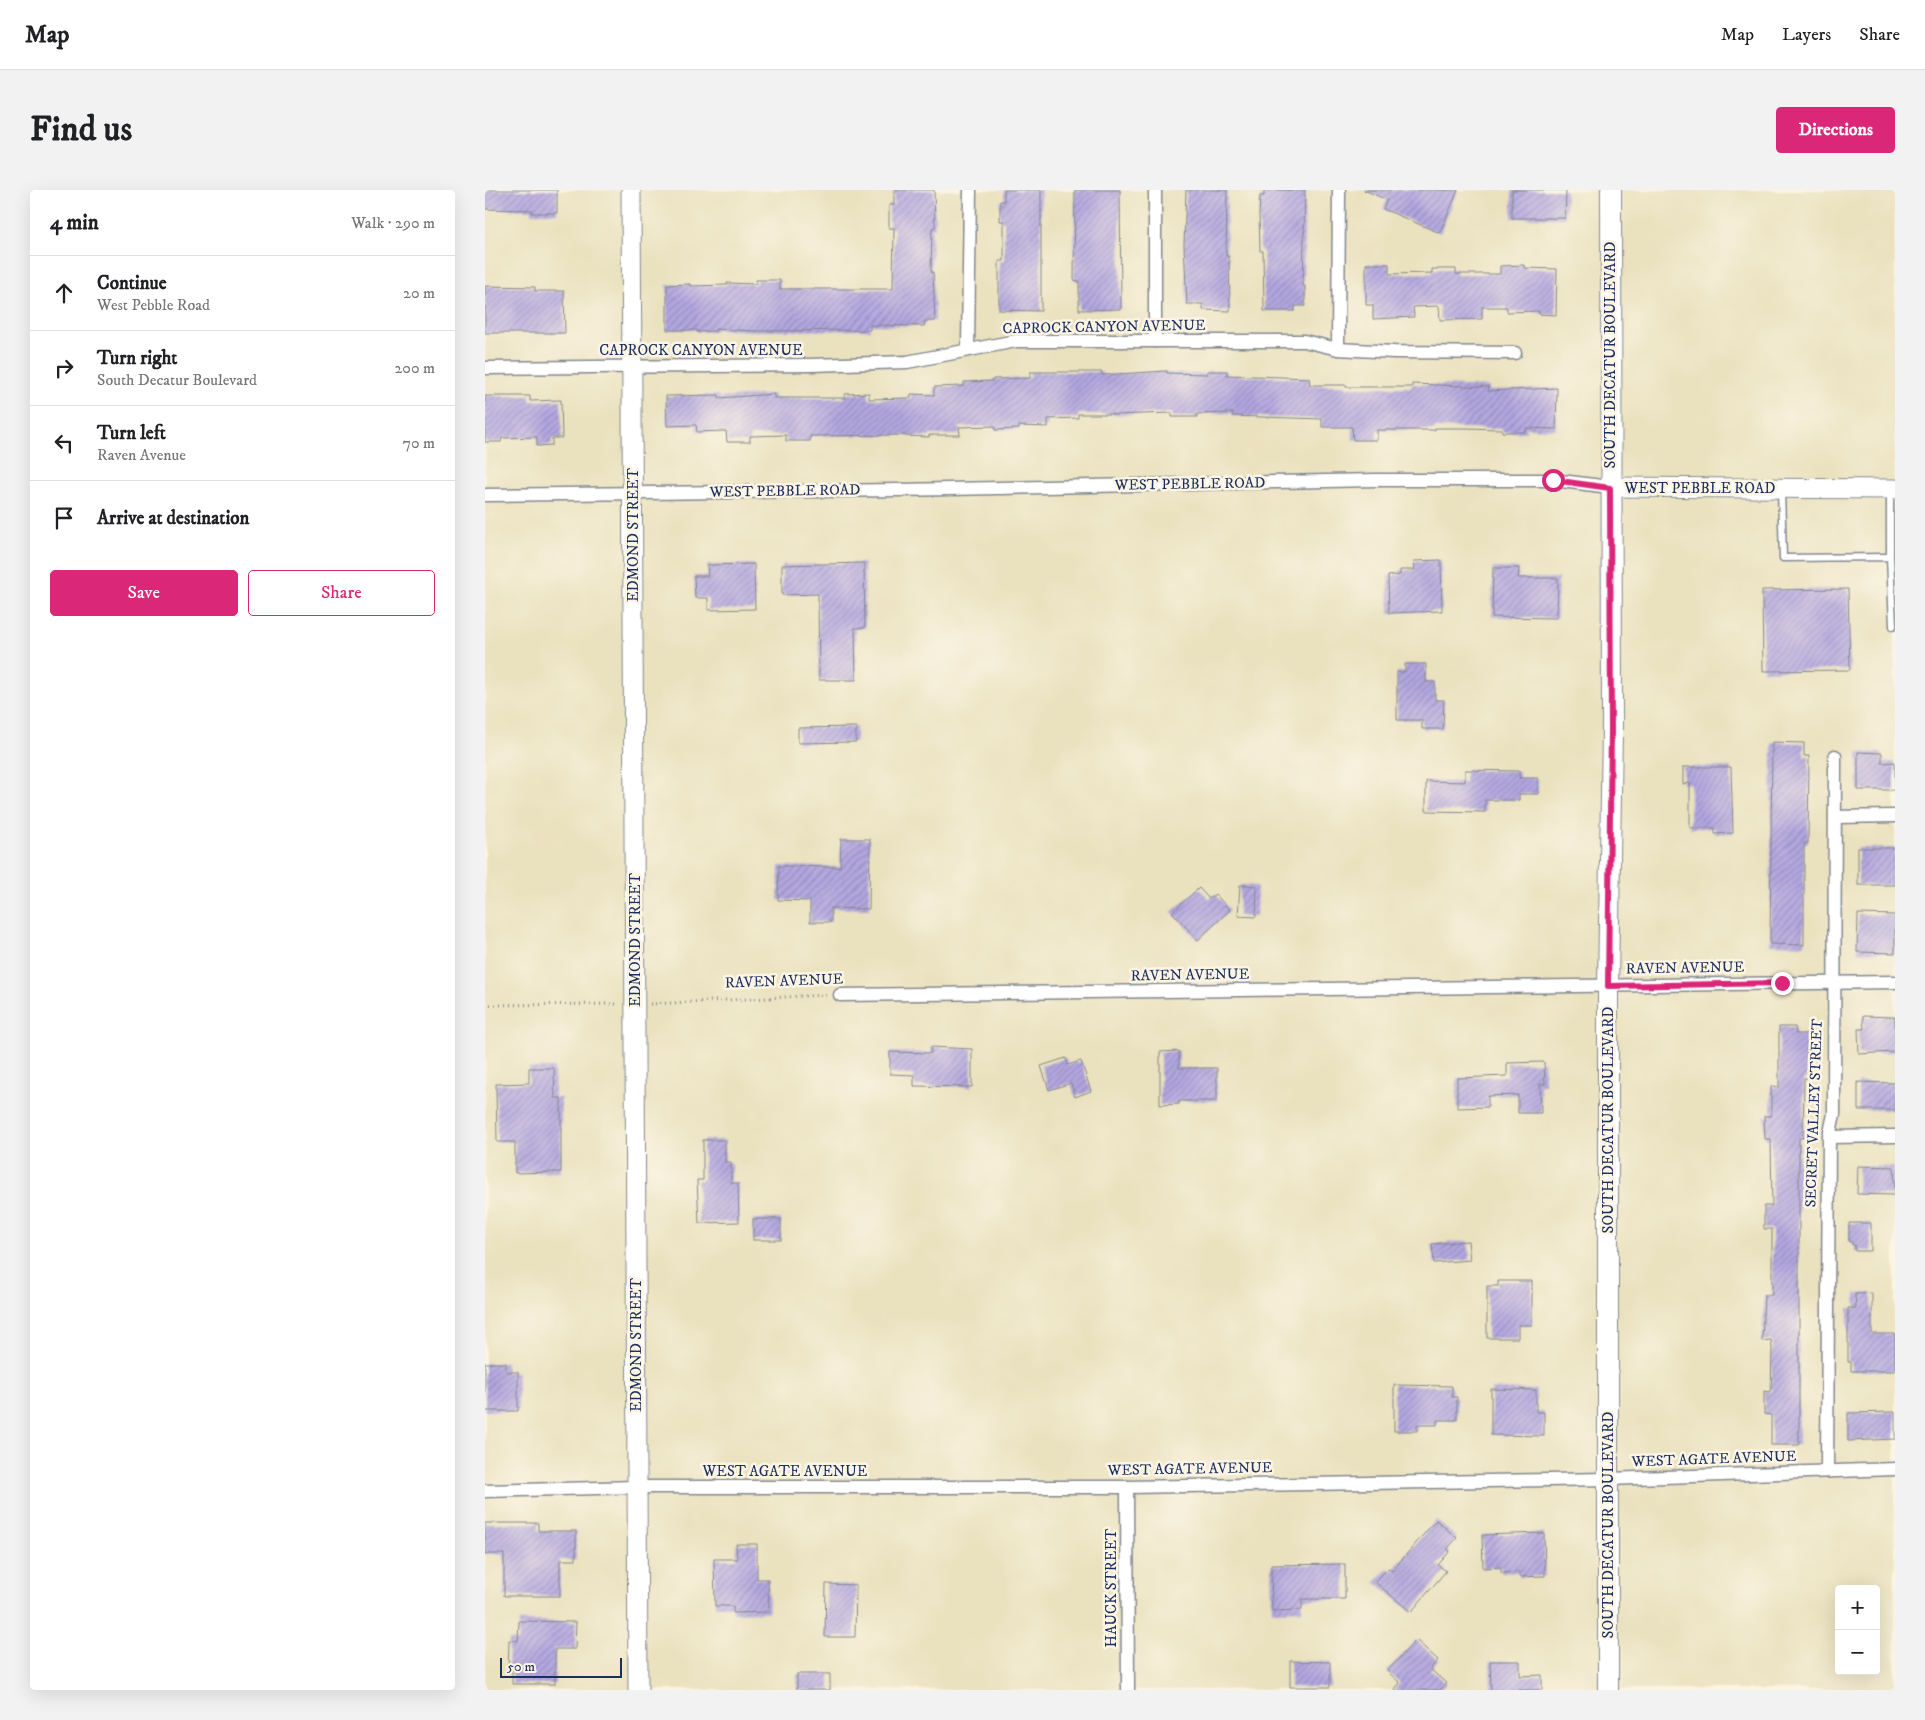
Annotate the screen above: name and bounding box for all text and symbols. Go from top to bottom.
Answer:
text: Map [25,20,69,50]
text: Map [1721,24,1754,46]
text: Layers [1782,24,1831,46]
text: Share [1859,24,1900,46]
button: Directions [1776,107,1895,153]
text: Find us [30,108,132,152]
text: 4 min [50,210,99,236]
text: Walk · 290 m [351,213,435,233]
street label: SOUTH DECATUR BOULEVARD [1601,242,1620,468]
text: Continue [97,272,167,295]
icon: ahead [50,279,78,307]
text: 20 m [403,283,435,303]
text: West Pebble Road [97,295,210,315]
street label: CAPROCK CANYON AVENUE [1002,316,1206,338]
street label: CAPROCK CANYON AVENUE [599,341,803,360]
text: Turn right [97,347,177,370]
icon: right [50,354,78,382]
text: 200 m [394,358,435,378]
text: South Decatur Boulevard [97,370,257,390]
text: Turn left [97,422,166,445]
icon: left [50,429,78,457]
text: 70 m [403,433,435,453]
text: Raven Avenue [97,445,186,465]
street label: EDMOND STREET [624,467,643,602]
route start [1542,469,1565,492]
street label: WEST PEBBLE ROAD [1113,473,1266,495]
street label: WEST PEBBLE ROAD [1624,479,1775,498]
street label: WEST PEBBLE ROAD [708,480,861,502]
icon: arrive [50,504,78,532]
text: Arrive at destination [97,507,249,530]
button: Save [50,570,238,616]
button: Share [248,570,435,616]
street label: EDMOND STREET [626,872,645,1007]
street label: RAVEN AVENUE [1626,957,1745,979]
street label: RAVEN AVENUE [1131,964,1250,986]
street label: RAVEN AVENUE [724,969,844,993]
route end [1771,972,1794,995]
street label: SOUTH DECATUR BOULEVARD [1599,1007,1618,1233]
street label: SECRET VALLEY STREET [1801,1018,1827,1208]
street label: EDMOND STREET [627,1277,646,1412]
street label: SOUTH DECATUR BOULEVARD [1599,1412,1618,1638]
street label: WEST AGATE AVENUE [1630,1447,1797,1471]
street label: WEST AGATE AVENUE [1106,1458,1273,1480]
street label: WEST AGATE AVENUE [702,1462,868,1481]
street label: HAUCK STREET [1102,1528,1121,1647]
map controls [1835,1585,1880,1675]
button: + [1835,1585,1880,1630]
button: − [1835,1630,1880,1675]
scale bar [500,1655,623,1678]
text: 50 m [507,1658,535,1676]

